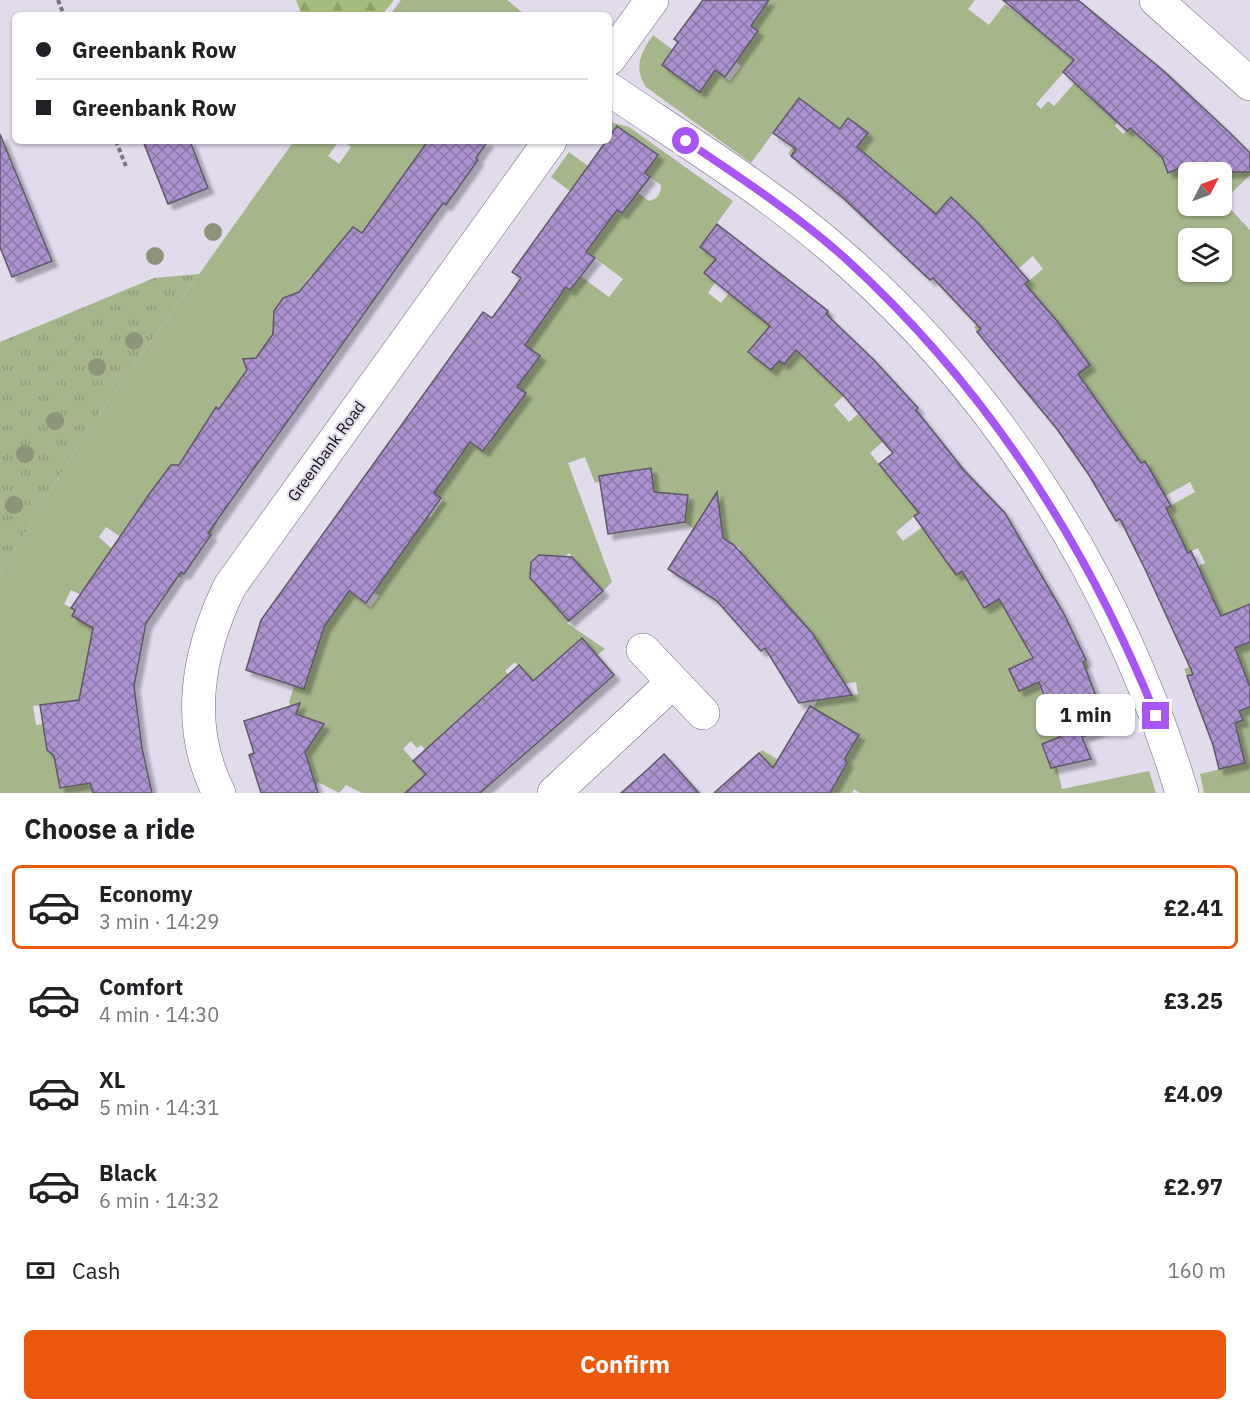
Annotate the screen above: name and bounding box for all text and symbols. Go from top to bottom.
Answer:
text: Greenbank Row [72,35,237,64]
text: Greenbank Row [72,93,237,122]
route start [672,127,699,154]
north arrow [1178,162,1232,216]
map controls [1178,162,1232,282]
button: layers [1178,228,1232,282]
street label: Greenbank Road [283,397,369,505]
callout: 1 min [1036,695,1135,737]
text: 1 min [1059,701,1112,728]
route end [1142,702,1169,729]
text: Choose a ride [24,811,195,846]
text: Economy [99,879,193,908]
icon: car [27,880,81,934]
text: £2.41 [1164,893,1223,922]
text: 3 min · 14:29 [99,908,219,935]
text: Comfort [99,972,183,1001]
icon: car [27,973,81,1027]
text: £3.25 [1164,986,1223,1015]
text: 4 min · 14:30 [99,1001,219,1028]
text: XL [99,1065,125,1094]
icon: car [27,1066,81,1120]
text: £4.09 [1164,1079,1223,1108]
text: 5 min · 14:31 [99,1094,219,1121]
text: Black [99,1158,157,1187]
icon: car [27,1159,81,1213]
text: £2.97 [1164,1172,1223,1201]
text: 6 min · 14:32 [99,1187,219,1214]
icon: cash [24,1254,57,1287]
text: Cash [72,1256,121,1285]
text: 160 m [1168,1257,1226,1284]
button: Confirm [24,1330,1226,1399]

